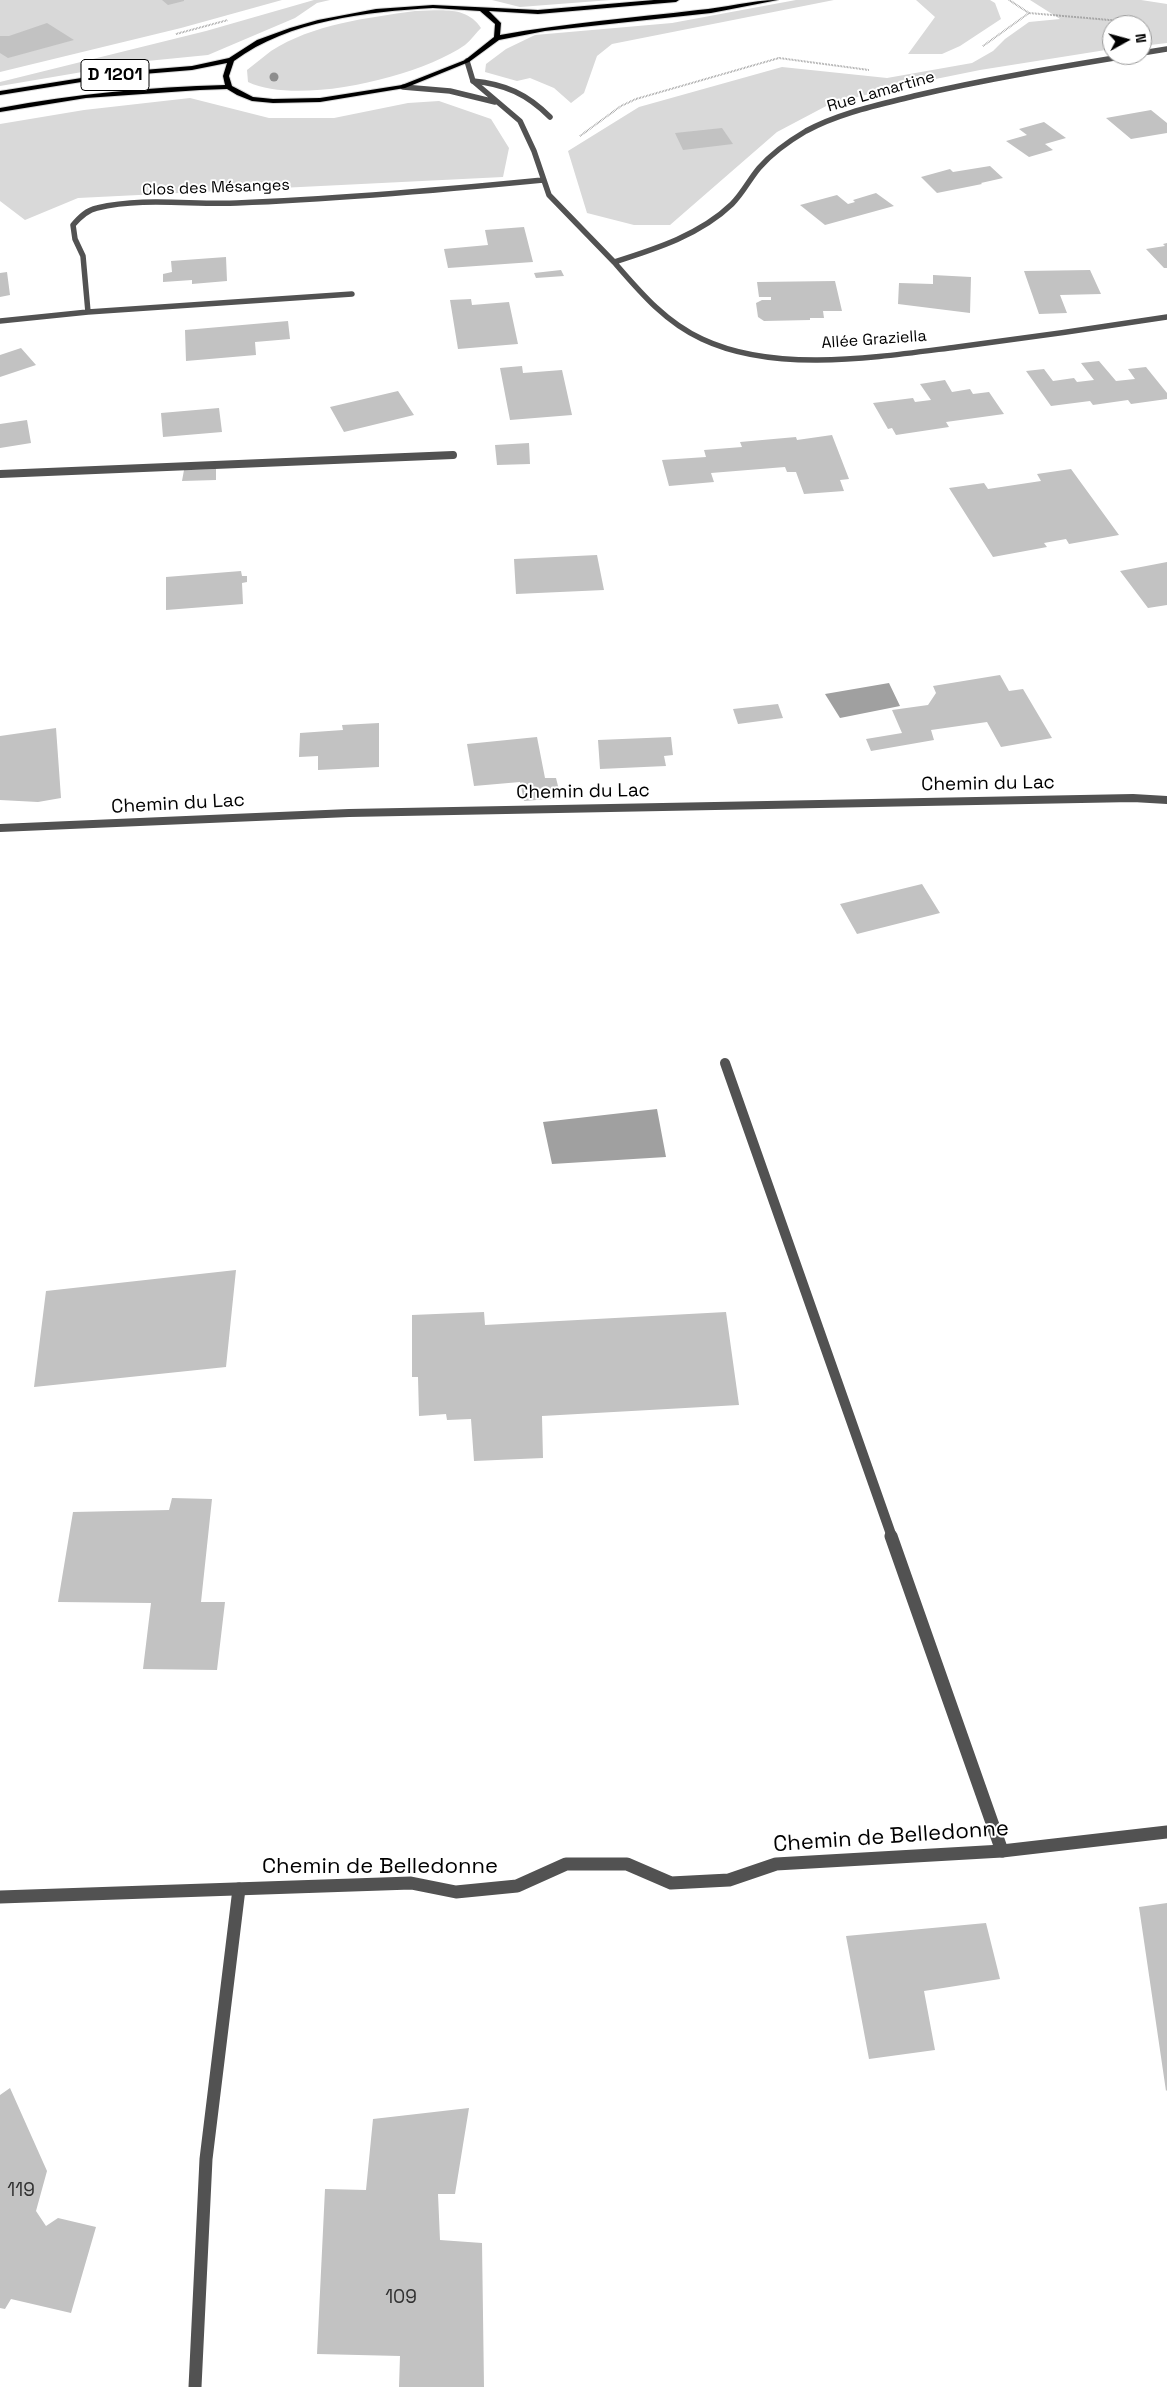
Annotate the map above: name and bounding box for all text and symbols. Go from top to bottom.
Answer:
north arrow [1102,15,1152,65]
text: N [1131,33,1150,44]
road number: D 1201 [81,60,149,90]
street label: Rue Lamartine [825,67,937,117]
street label: Clos des Mésanges [142,176,290,200]
street label: Allée Graziella [821,327,927,353]
street label: Chemin du Lac [921,771,1055,797]
street label: Chemin du Lac [516,779,650,805]
street label: Chemin du Lac [111,789,245,819]
street label: Chemin de Belledonne [772,1816,1010,1858]
street label: Chemin de Belledonne [262,1854,498,1880]
house number: 119 [7,2180,35,2202]
house number: 109 [385,2287,417,2309]

